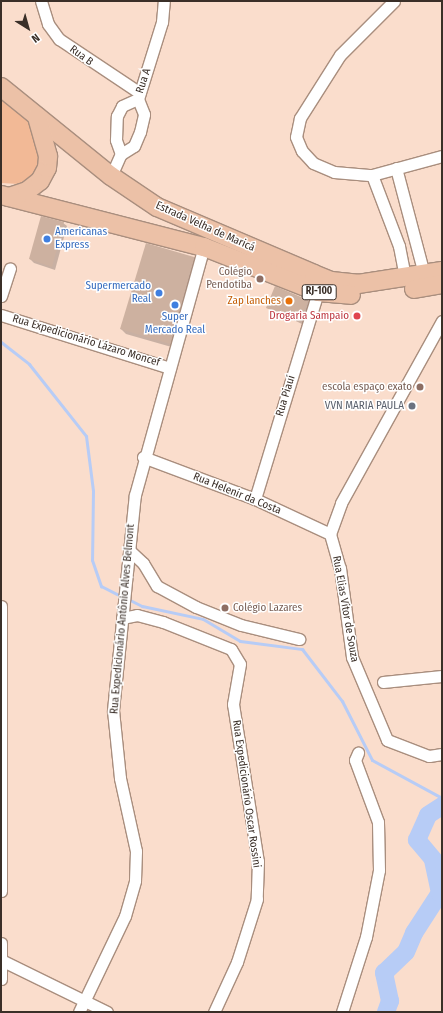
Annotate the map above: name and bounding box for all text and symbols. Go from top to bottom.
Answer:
north arrow [8,8,48,48]
text: N [29,31,42,45]
street label: Rua B [67,43,95,69]
street label: Rua A [134,67,154,95]
street label: Estrada Velha de Maricá [153,199,257,255]
place label: Americanas Express [55,226,107,252]
marker: Americanas Express [42,234,52,244]
place label: Colégio Pendotiba [206,266,252,292]
marker: Colégio Pendotiba [255,274,265,284]
place label: Supermercado Real [86,280,151,306]
road number: RJ-100 [301,284,337,300]
marker: Supermercado Real [154,288,164,298]
place label: Zap lanches [227,294,281,308]
marker: Zap lanches [284,296,294,306]
marker: Super Mercado Real [170,300,180,310]
place label: Drogaria Sampaio [269,309,349,323]
place label: Super Mercado Real [145,311,205,337]
marker: Drogaria Sampaio [352,311,362,321]
street label: Rua Expedicionário Lázaro Moncef [11,312,161,370]
street label: Rua Piauí [274,374,298,418]
place label: escola espaço exato [322,380,412,394]
marker: escola espaço exato [415,382,425,392]
place label: VVN MARIA PAULA [325,399,404,413]
marker: VVN MARIA PAULA [407,401,417,411]
street label: Rua Helenir da Costa [191,470,283,518]
street label: Rua Expedicionário Antônio Alves Belmont [108,523,138,715]
street label: Rua Elias Vítor de Souza [329,555,361,663]
place label: Colégio Lazares [233,601,302,615]
marker: Colégio Lazares [220,603,230,613]
street label: Rua Expedicionário Oscar Rossini [229,719,263,869]

